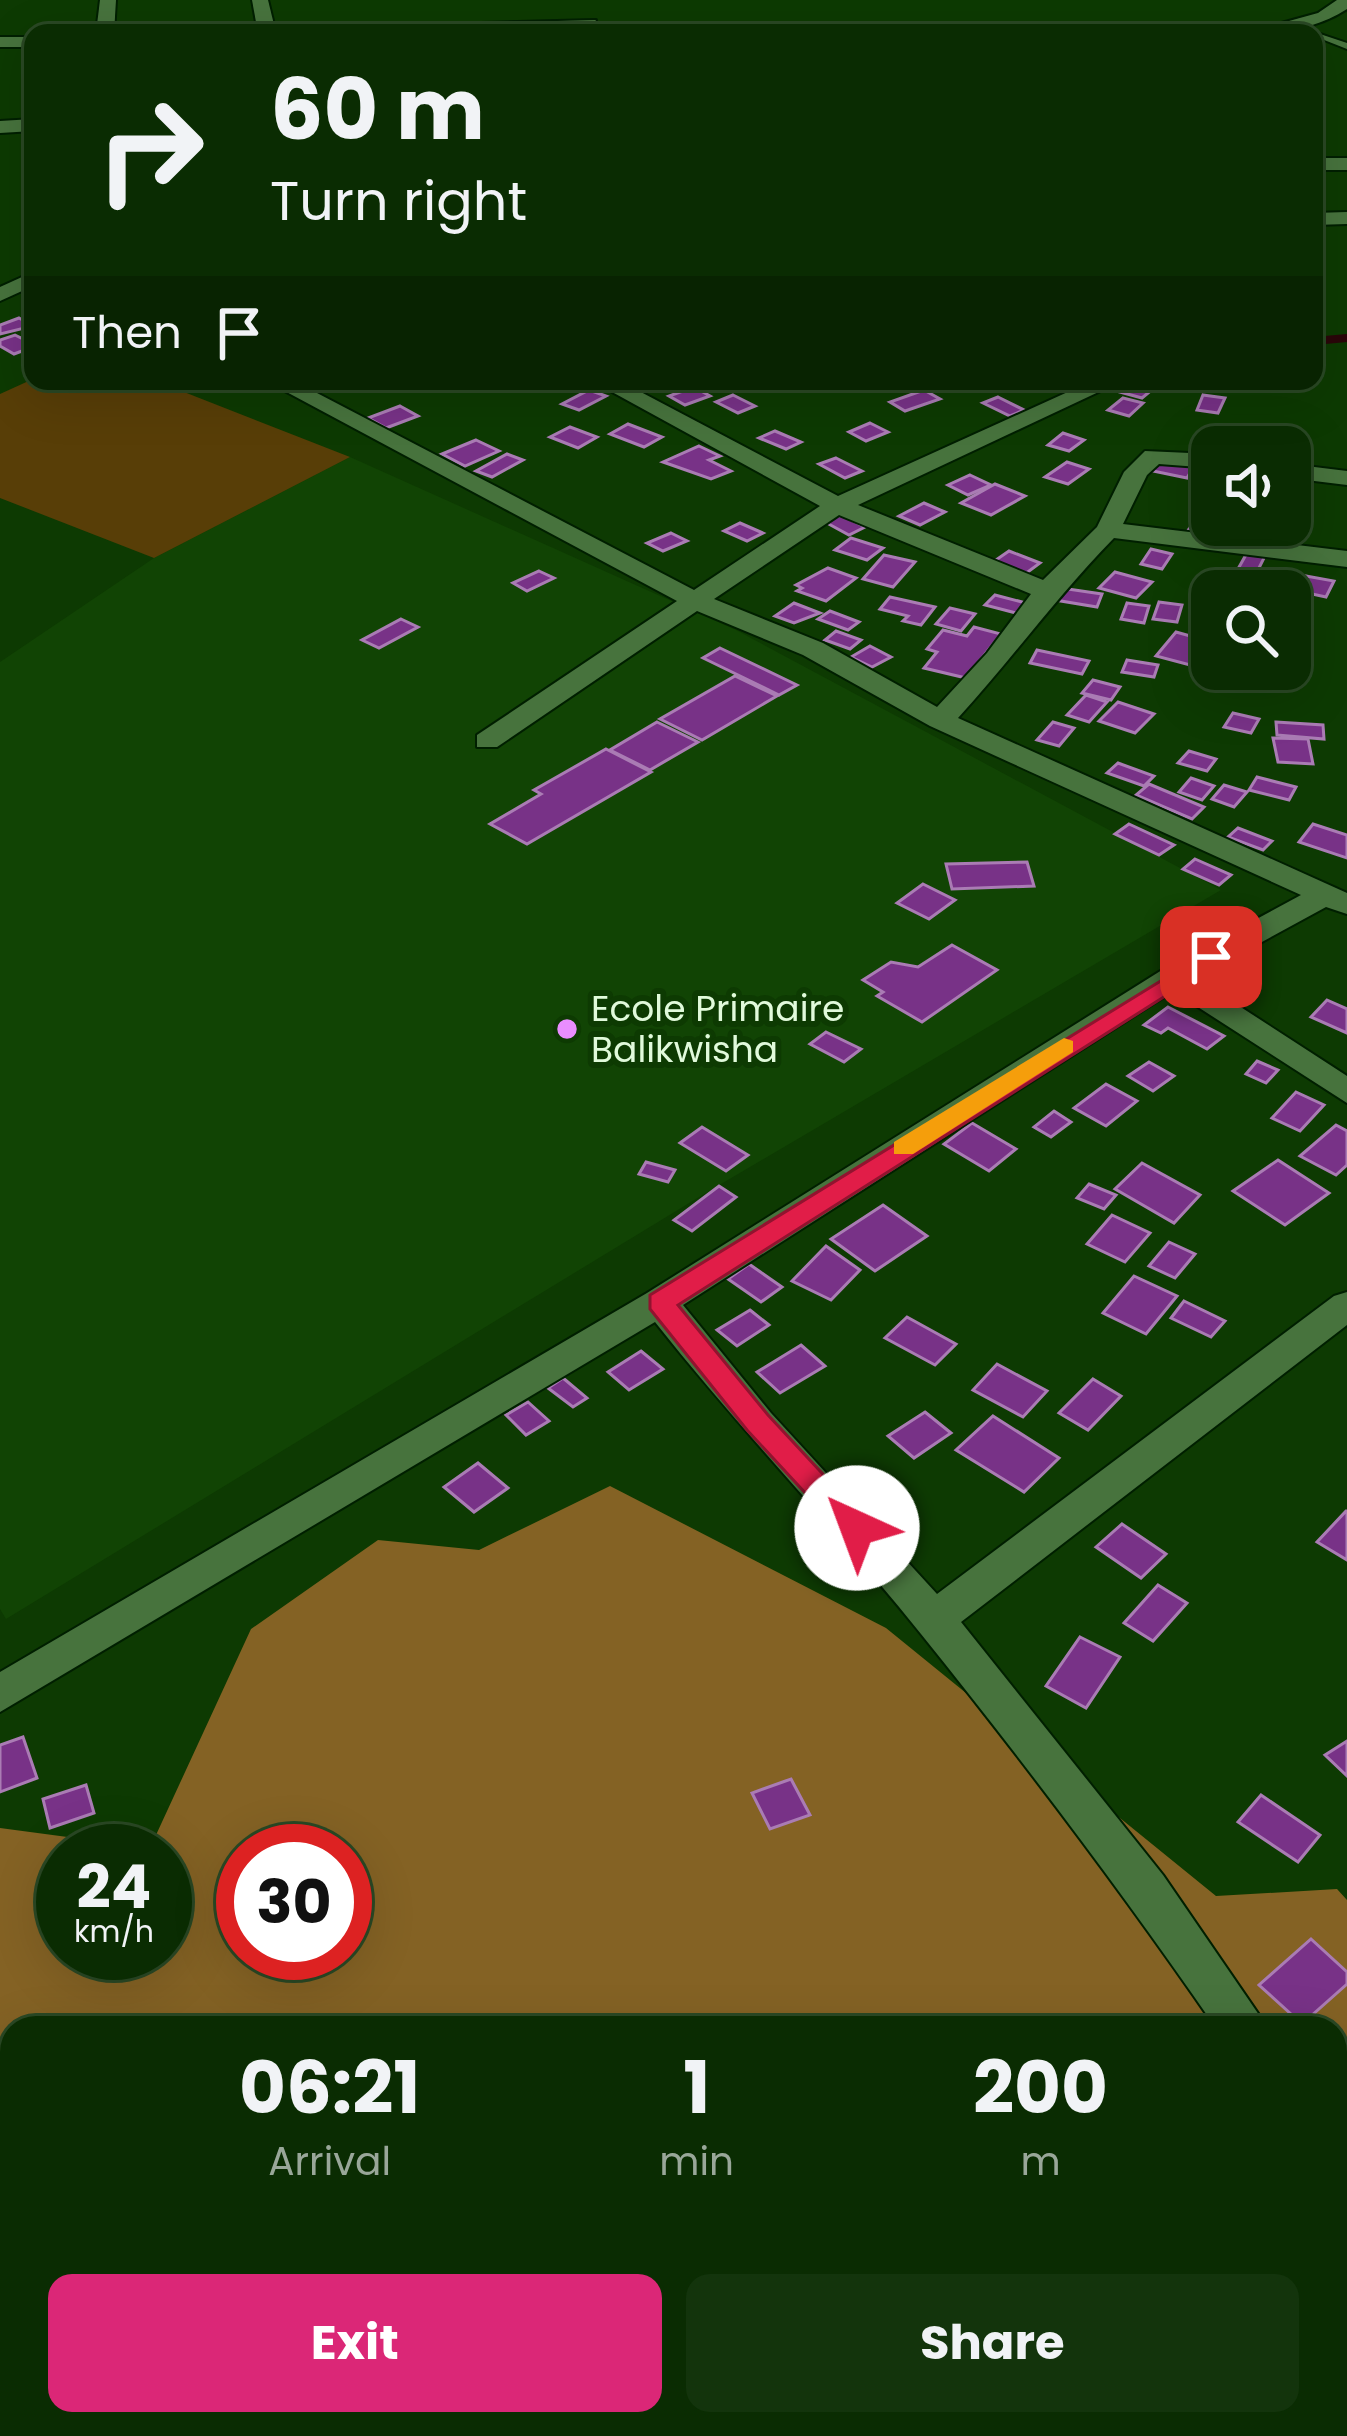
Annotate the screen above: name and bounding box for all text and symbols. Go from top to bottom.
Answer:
text: 60 m [270,51,485,168]
icon: right [72,72,228,228]
text: Turn right [270,163,527,239]
icon: arrive [206,300,272,366]
text: Then [72,301,182,364]
map controls [1191,426,1311,690]
button: sound [1191,426,1311,546]
button: search [1191,570,1311,690]
pin [1160,906,1262,1008]
icon: arrive [1178,924,1244,990]
place label: Ecole Primaire Balikwisha [591,983,844,1075]
marker: Ecole Primaire Balikwisha [554,1016,580,1042]
position arrow [794,1465,920,1591]
speed limit sign: 30 [216,1824,372,1980]
text: 24 [77,1845,151,1929]
text: km/h [74,1910,154,1953]
text: 06:21 [239,2037,420,2138]
text: 1 [683,2037,710,2138]
text: 200 [973,2037,1108,2138]
text: Arrival [268,2134,391,2189]
text: min [659,2134,734,2189]
text: m [1020,2134,1061,2189]
button: Exit [48,2274,662,2412]
button: Share [686,2274,1299,2412]

